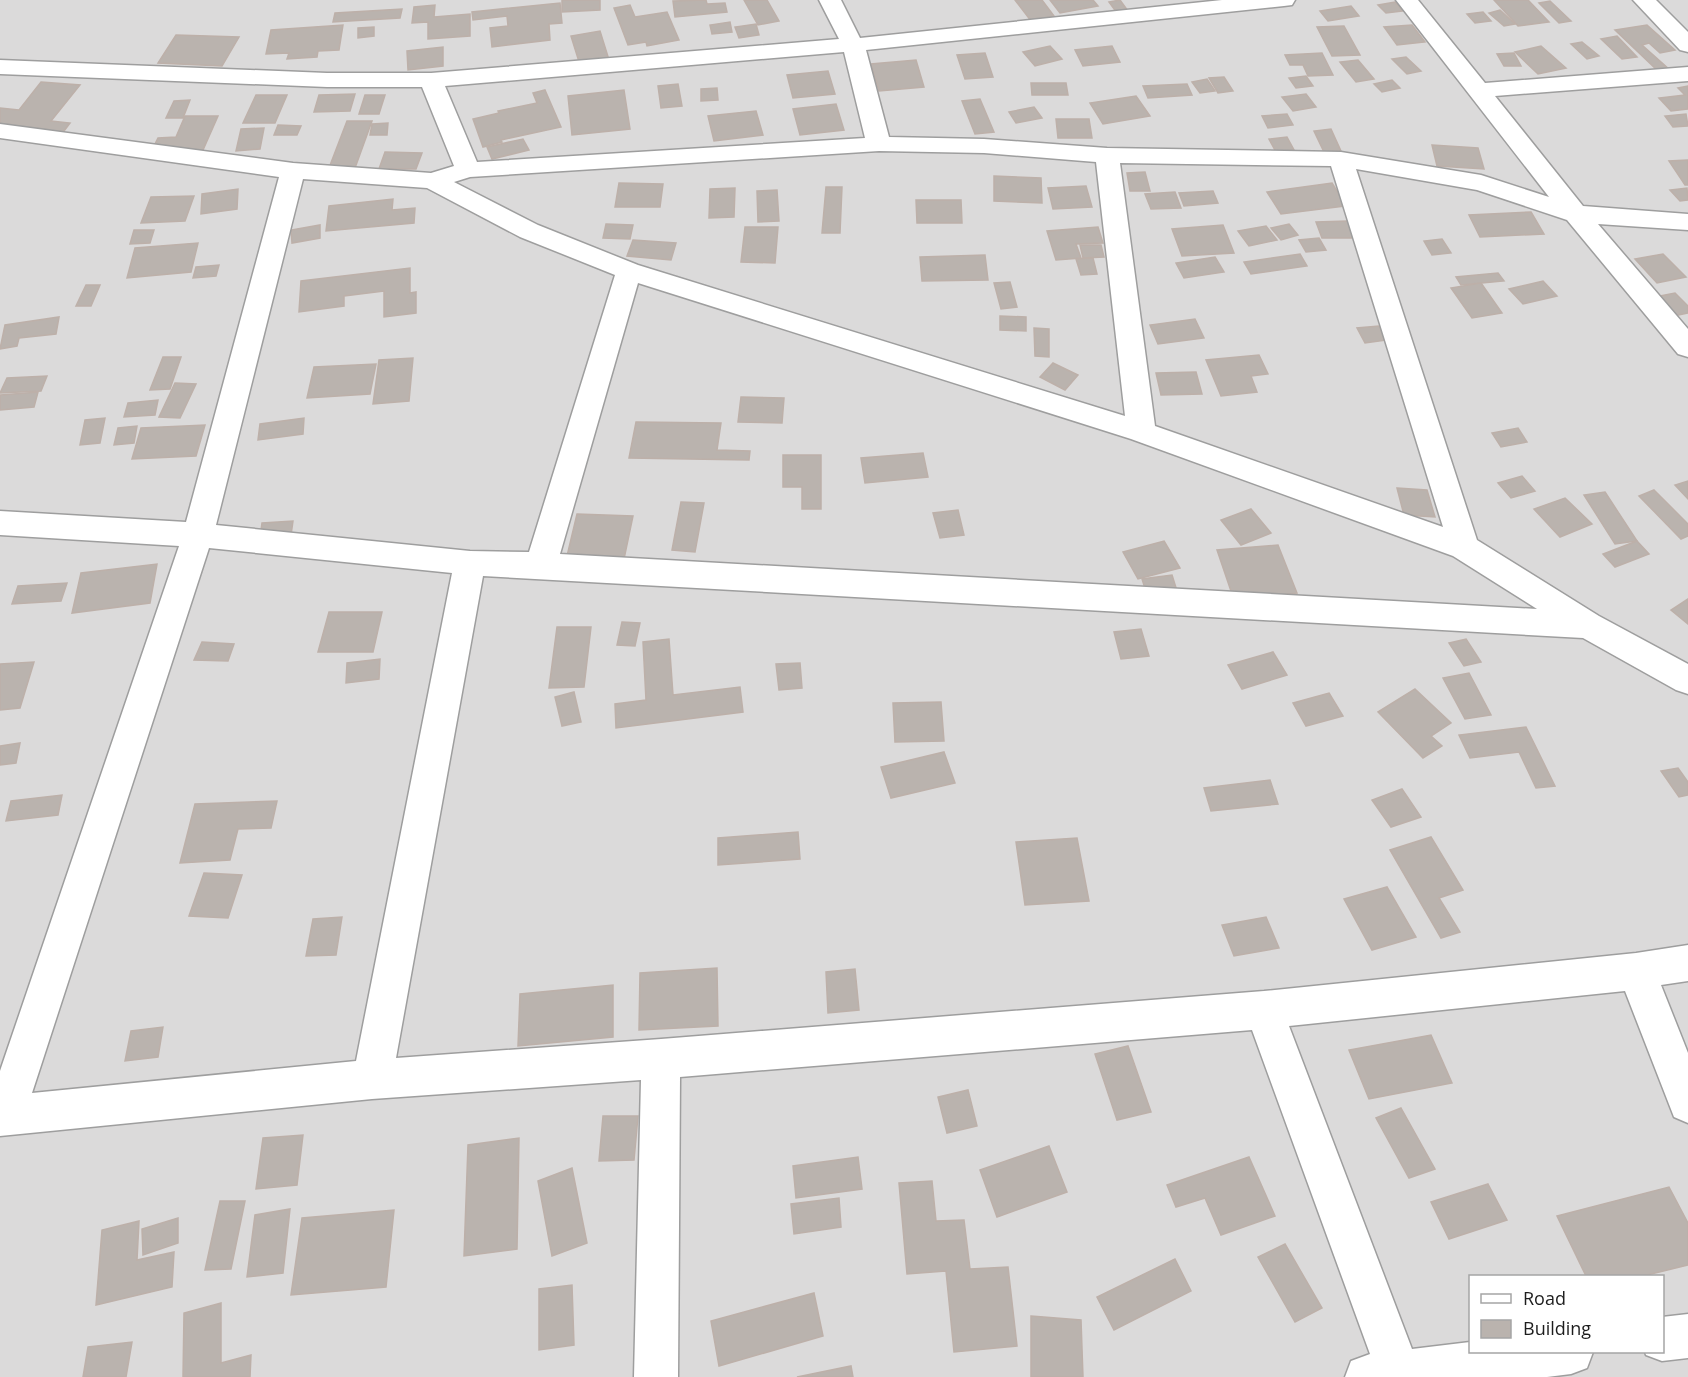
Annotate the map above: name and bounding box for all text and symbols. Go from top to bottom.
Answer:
legend [1469,1275,1664,1353]
text: Road [1523,1286,1566,1310]
text: Building [1523,1316,1591,1340]

